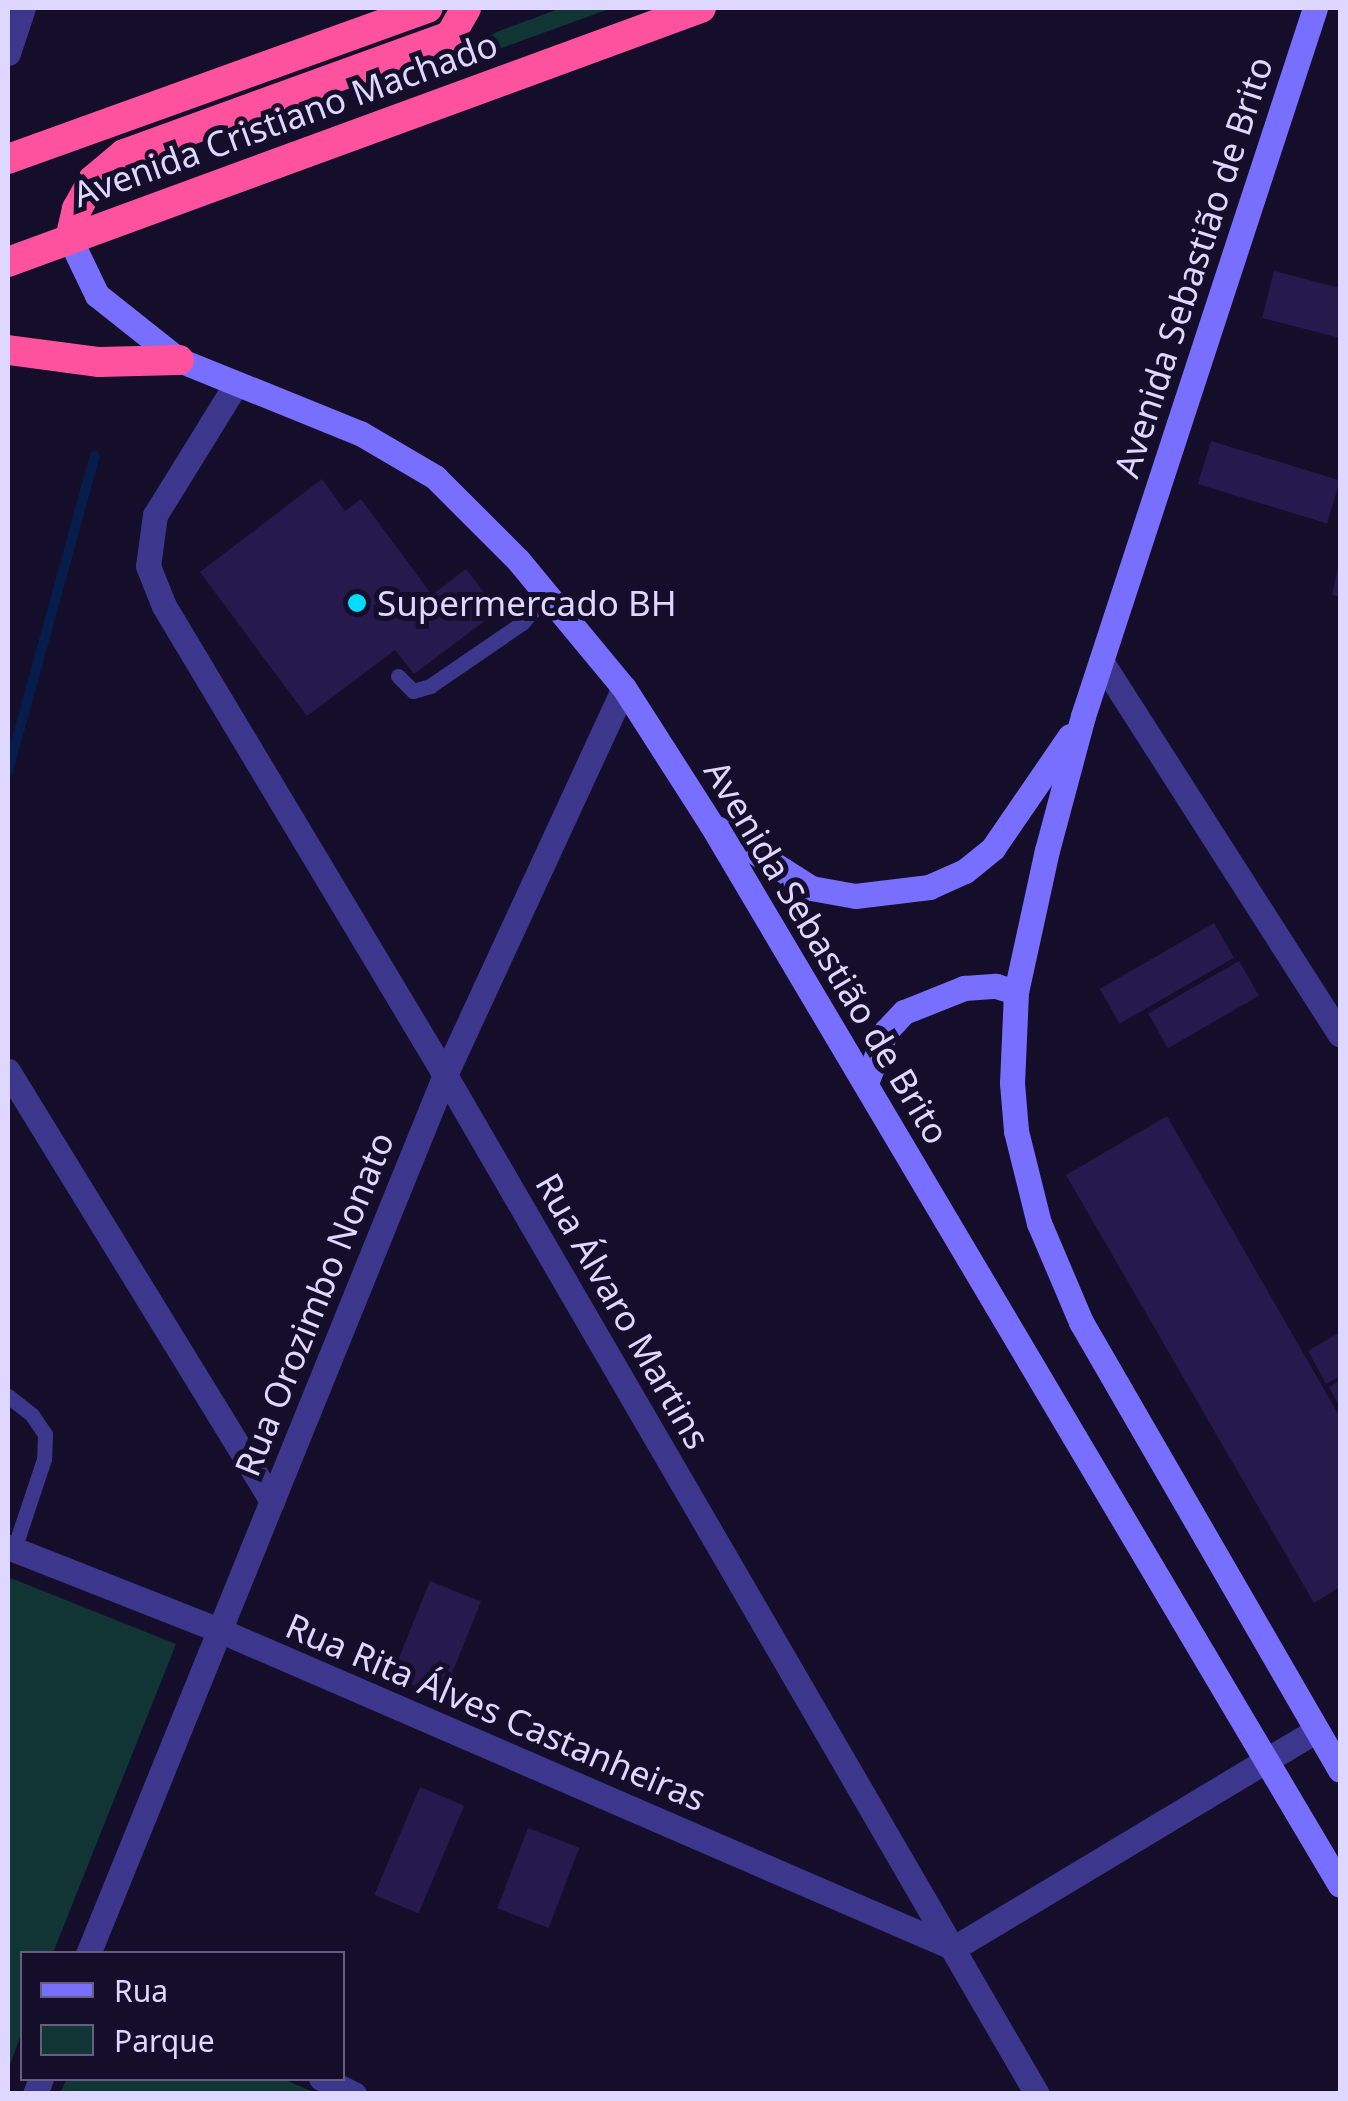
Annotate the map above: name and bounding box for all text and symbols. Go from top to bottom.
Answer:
street label: Avenida Cristiano Machado [67,23,503,215]
street label: Avenida Sebastião de Brito [1105,51,1281,483]
place label: Supermercado BH [377,582,677,624]
marker: Supermercado BH [346,592,368,614]
street label: Avenida Sebastião de Brito [696,753,958,1151]
street label: Rua Orozimbo Nonato [226,1126,402,1482]
street label: Rua Álvaro Martins [527,1166,719,1456]
street label: Rua Rita Álves Castanheiras [280,1604,712,1820]
legend [20,1951,345,2081]
text: Rua [114,1970,168,2011]
text: Parque [114,2020,215,2061]

